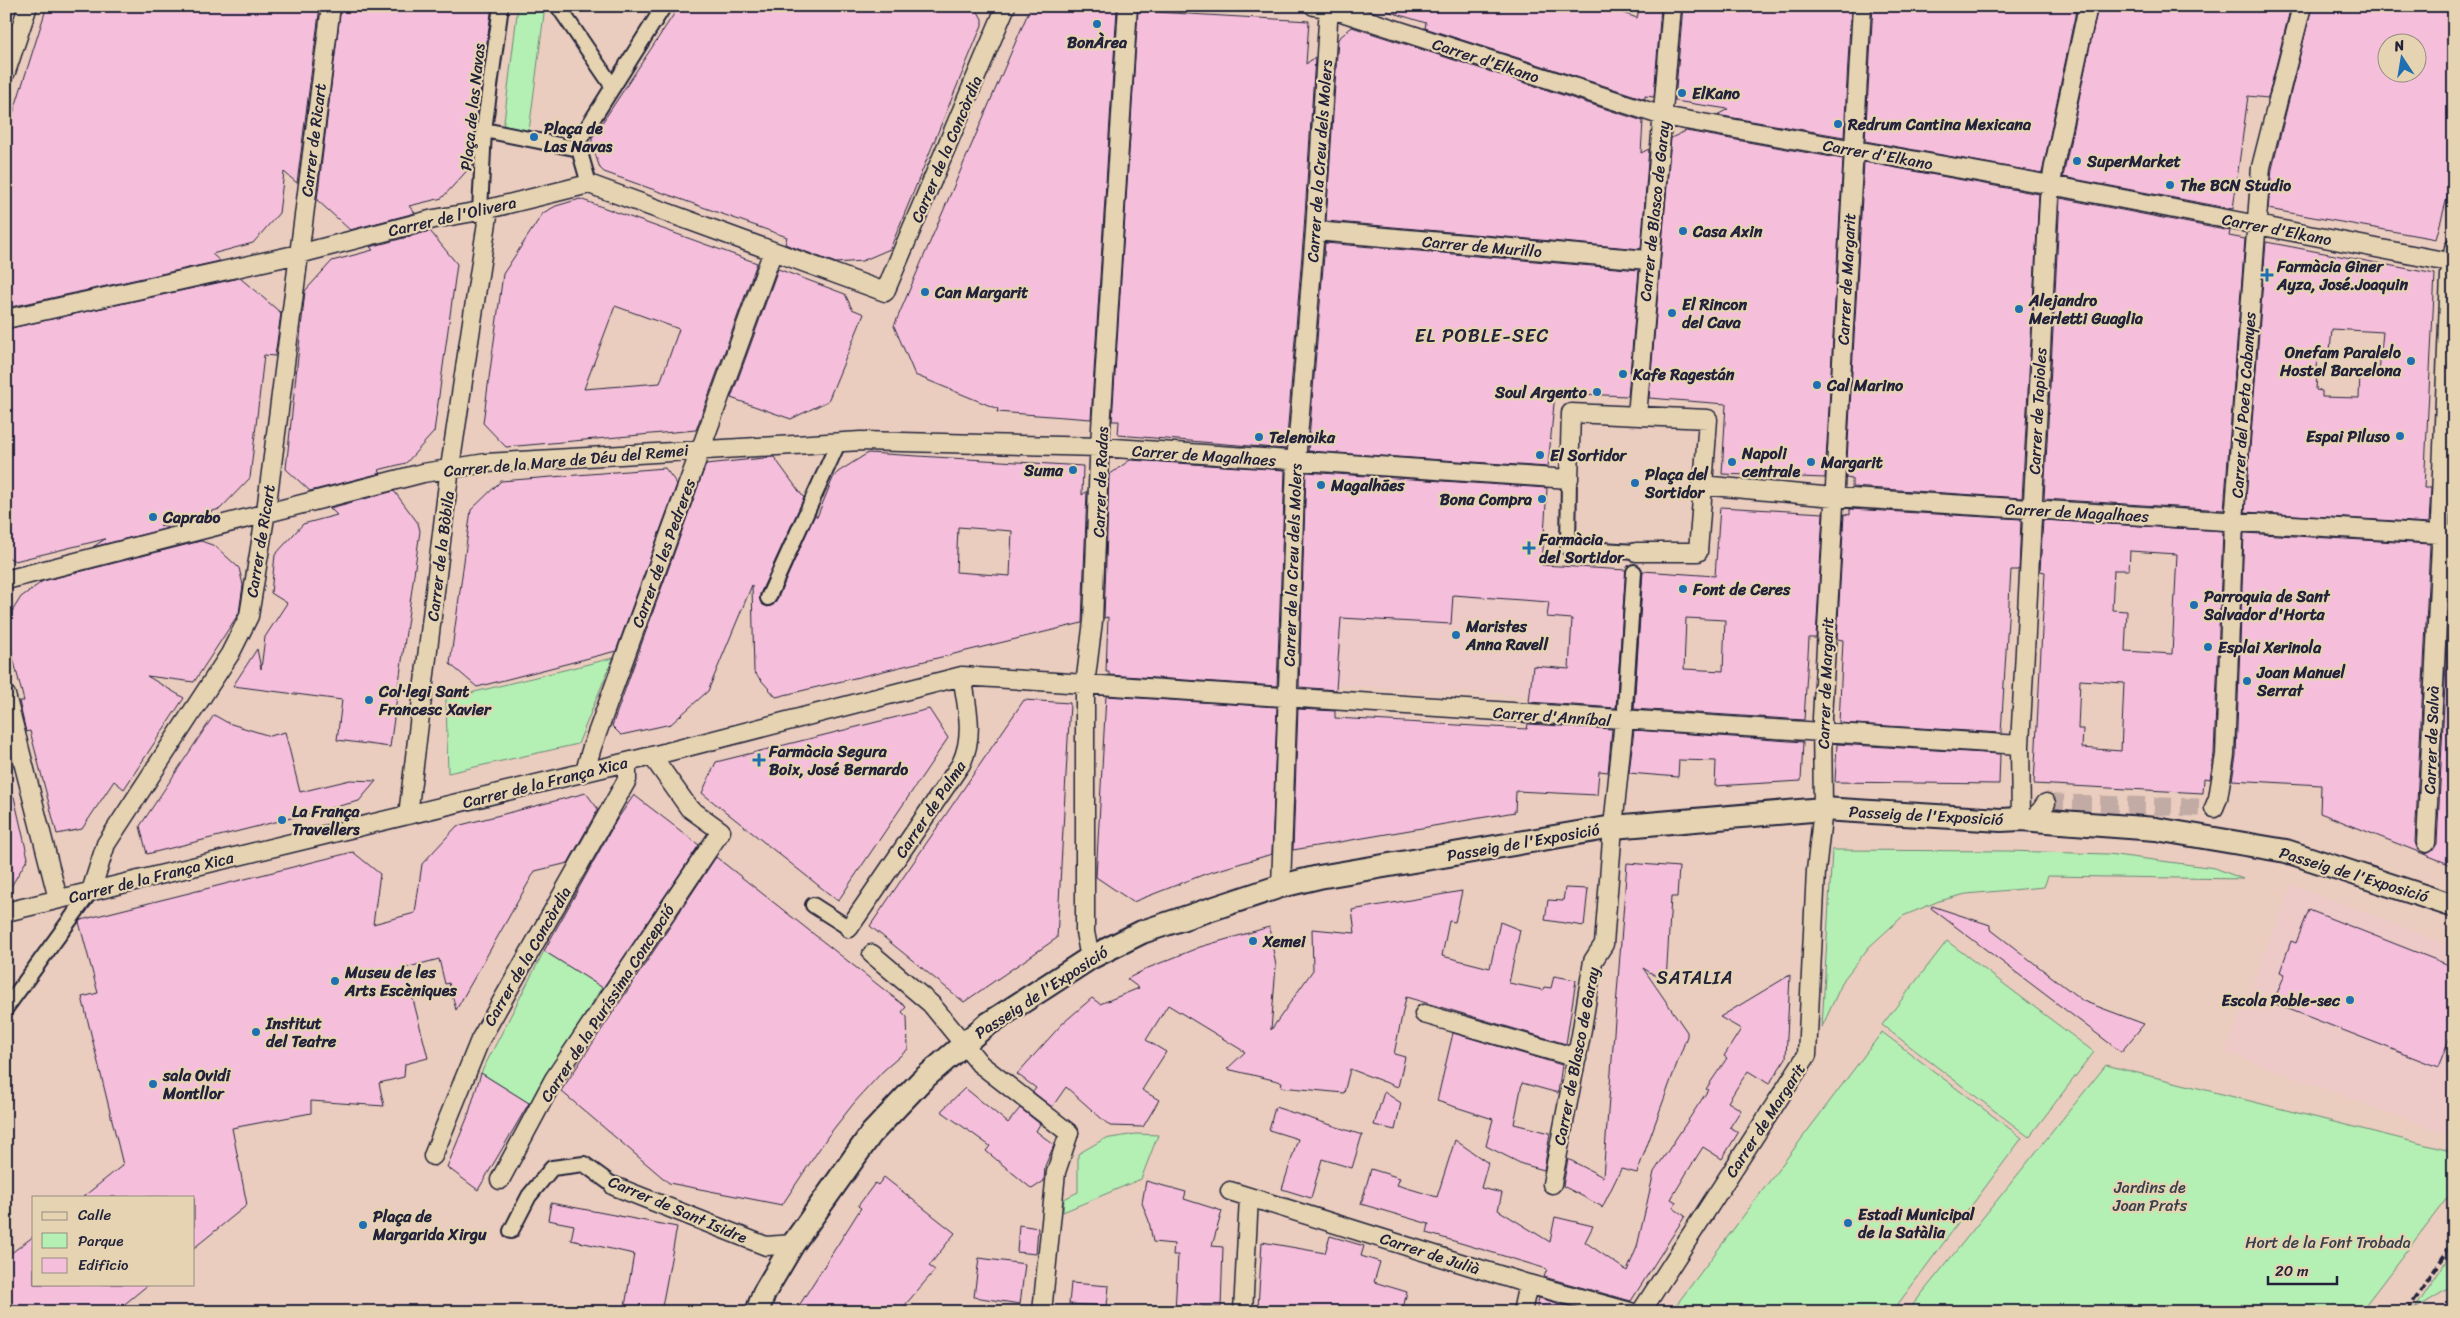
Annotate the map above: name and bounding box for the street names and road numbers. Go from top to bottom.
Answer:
street label: Carrer d'Elkano [1428,29,1543,91]
street label: Plaça de las Navas [451,41,494,172]
street label: Carrer de la Creu dels Molers [1298,58,1341,263]
street label: Carrer de la Concòrdia [902,71,991,227]
street label: Carrer de Ricart [292,82,335,198]
street label: Carrer de Blasco de Garay [1631,119,1678,303]
street label: Carrer d'Elkano [1821,131,1935,178]
street label: Carrer de l'Olivera [385,188,519,245]
street label: Carrer d'Elkano [2220,205,2334,254]
street label: Carrer de Margarit [1829,212,1864,346]
street label: Carrer de Murillo [1421,227,1543,266]
street label: Carrer del Poeta Cabanyes [2223,310,2265,499]
street label: Carrer de Tapioles [2020,346,2055,475]
street label: Carrer de Radas [1084,426,1117,538]
street label: Carrer de la Mare de Déu del Remei [442,435,690,486]
street label: Carrer de Magalhaes [1131,436,1278,475]
street label: Carrer de la Creu dels Molers [1274,463,1311,667]
street label: Carrer de les Pedreres [623,474,704,632]
street label: Carrer de Ricart [237,482,284,600]
street label: Carrer de la Bòbila [418,489,463,623]
street label: Carrer de Magalhaes [2004,494,2150,531]
street label: Carrer de Margarit [1809,616,1842,750]
street label: Carrer de Salvà [2415,685,2448,795]
street label: Carrer d'Anníbal [1492,698,1612,735]
street label: Carrer de la França Xica [459,748,632,817]
street label: Carrer de Palma [887,754,975,864]
street label: Passeig de l'Exposició [1848,797,2005,834]
street label: Passeig de l'Exposició [1444,815,1603,870]
street label: Passeig de l'Exposició [2276,838,2433,911]
street label: Carrer de la França Xica [65,843,238,912]
street label: Carrer de la Concòrdia [476,881,579,1032]
street label: Carrer de la Puríssima Concepció [532,898,683,1108]
street label: Passeig de l'Exposició [969,938,1115,1047]
street label: Carrer de Blasco de Garay [1545,964,1608,1148]
street label: Carrer de Margarit [1717,1057,1814,1184]
street label: Carrer de Sant Isidre [604,1167,752,1252]
street label: Carrer de Julià [1376,1224,1484,1283]

